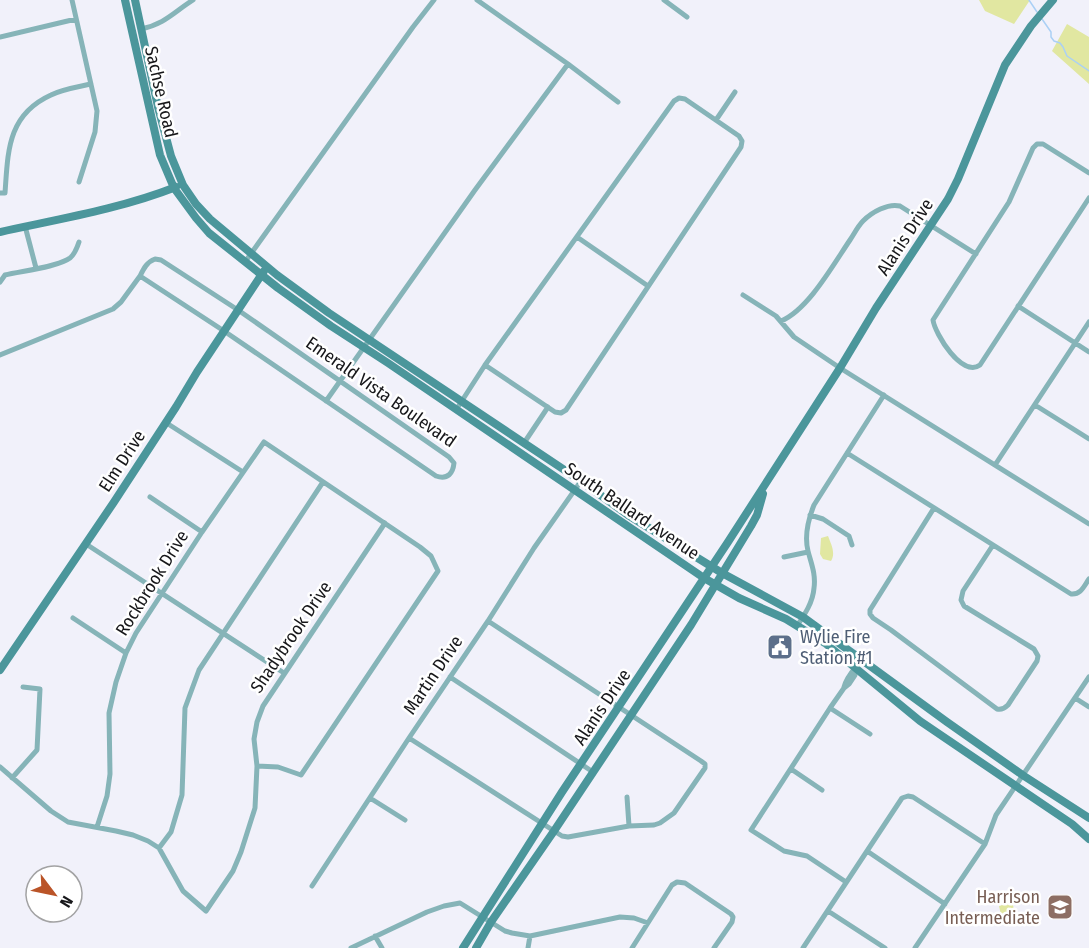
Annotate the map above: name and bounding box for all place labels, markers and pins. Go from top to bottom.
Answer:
place label: Wylie Fire Station #1 [800,626,873,669]
public building icon: Wylie Fire Station #1 [765,632,795,662]
place label: Harrison Intermediate [945,886,1040,929]
school or university icon: Harrison Intermediate [1045,892,1075,922]

